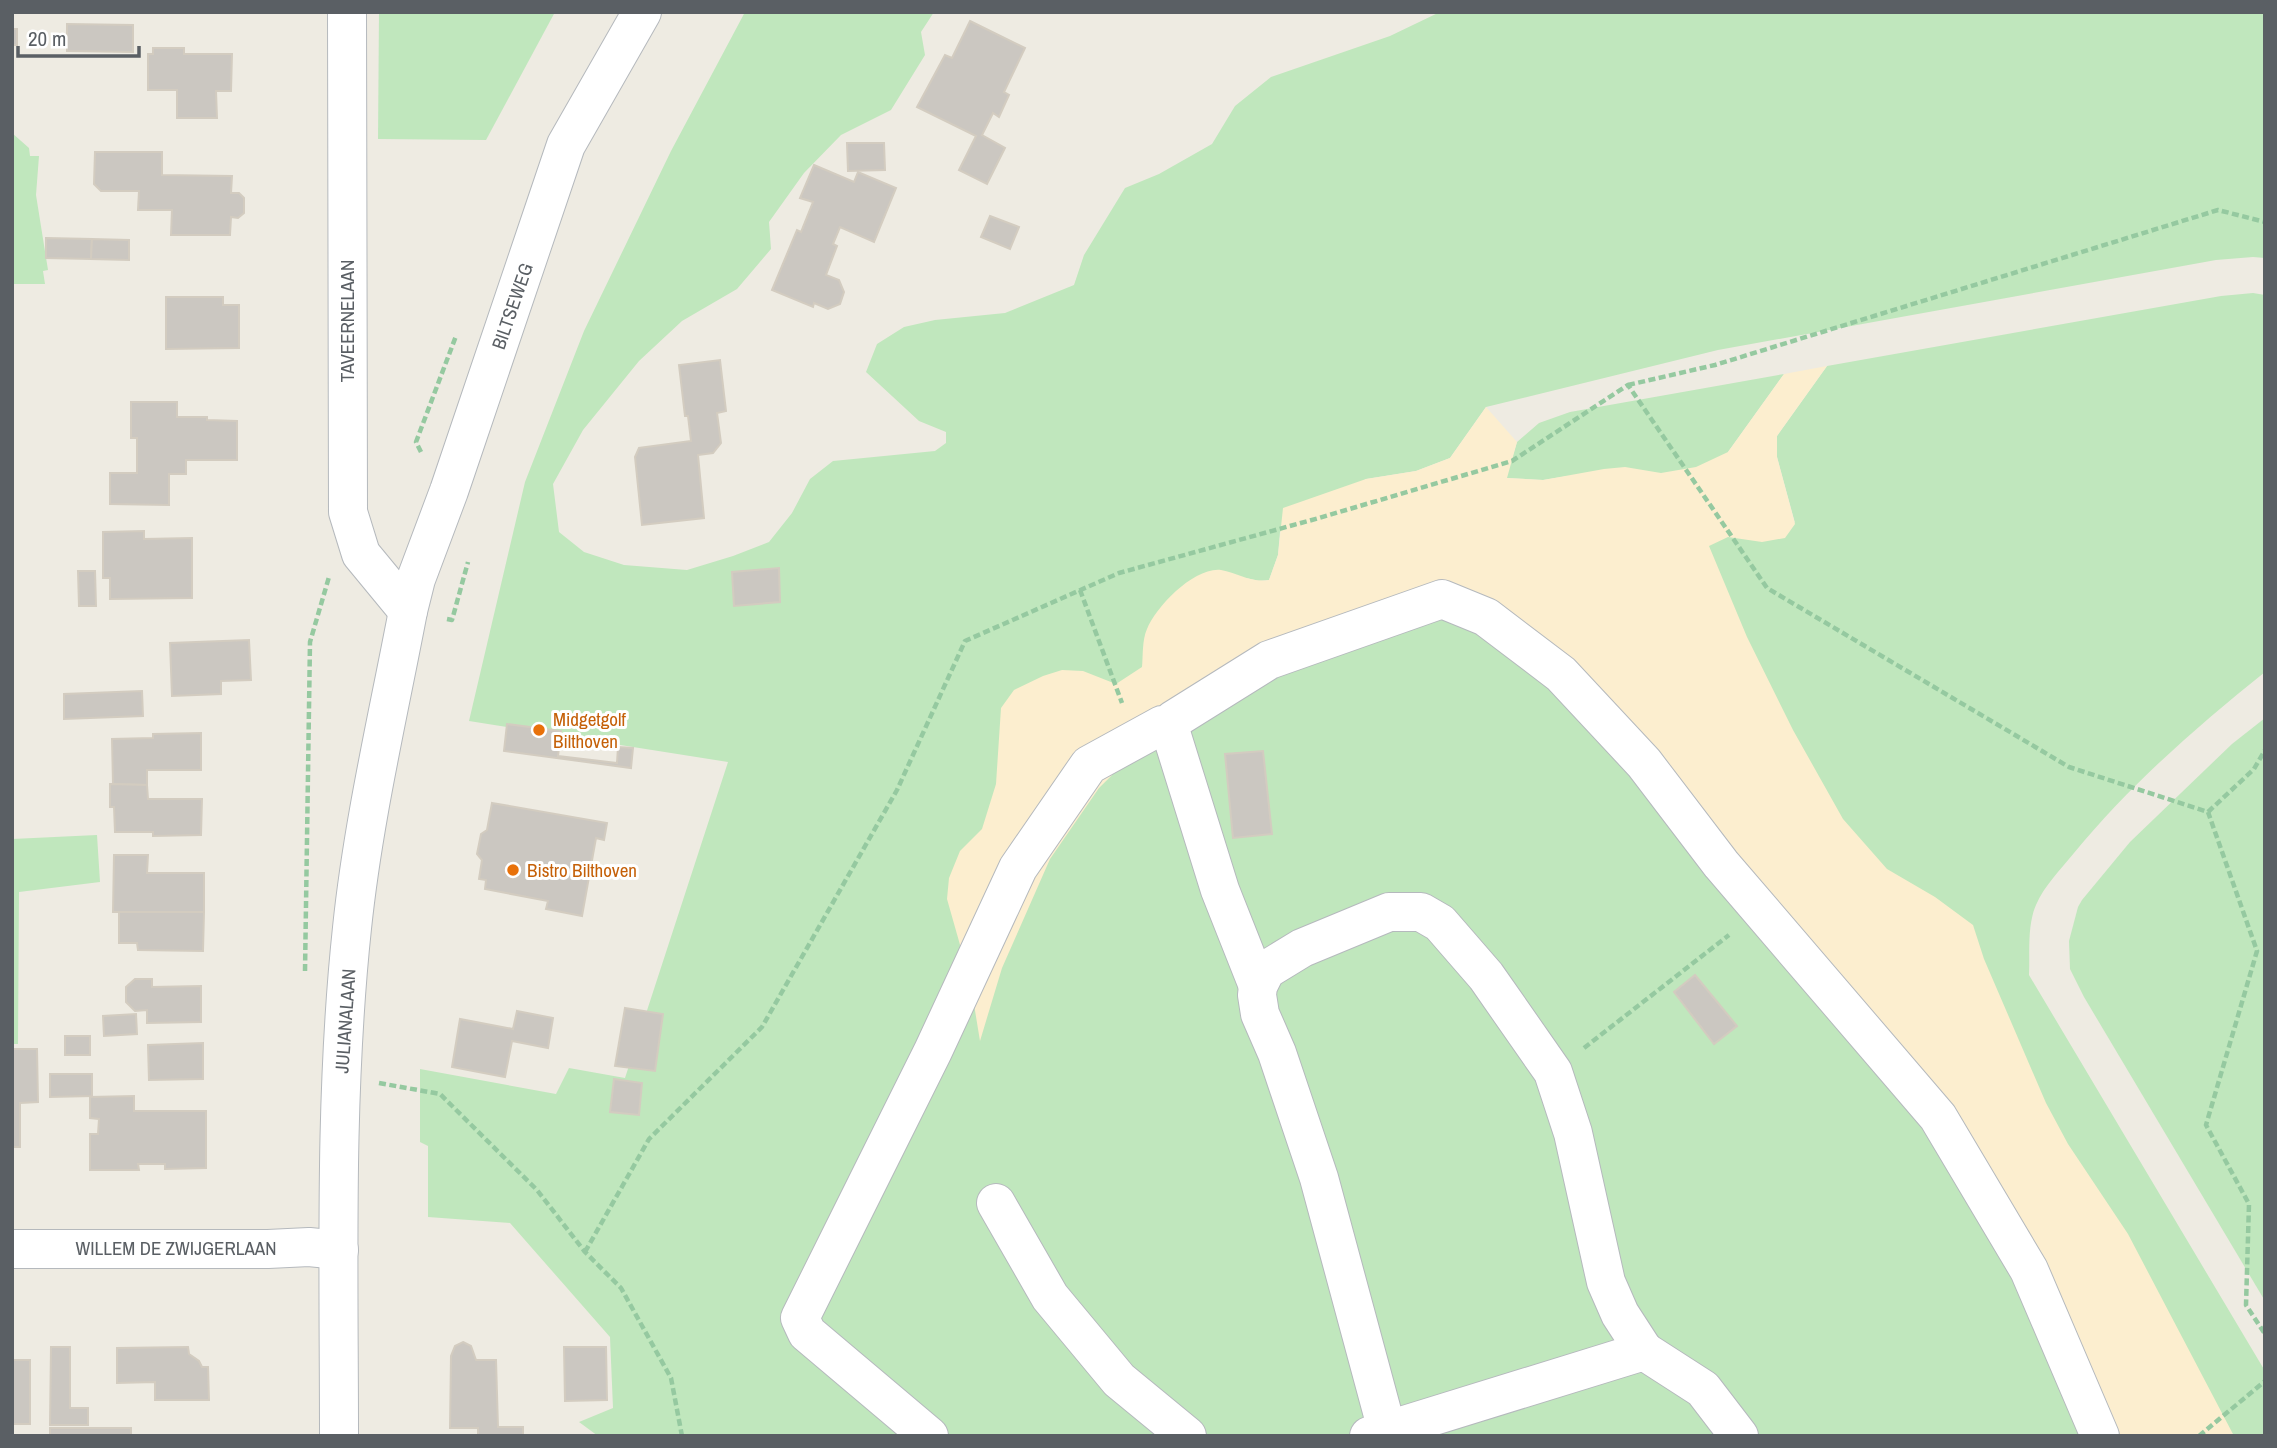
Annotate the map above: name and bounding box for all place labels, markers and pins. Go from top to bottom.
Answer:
place label: Midgetgolf Bilthoven [553,706,626,754]
marker: Midgetgolf Bilthoven [531,722,547,738]
place label: Bistro Bilthoven [527,857,637,883]
marker: Bistro Bilthoven [505,862,521,878]

